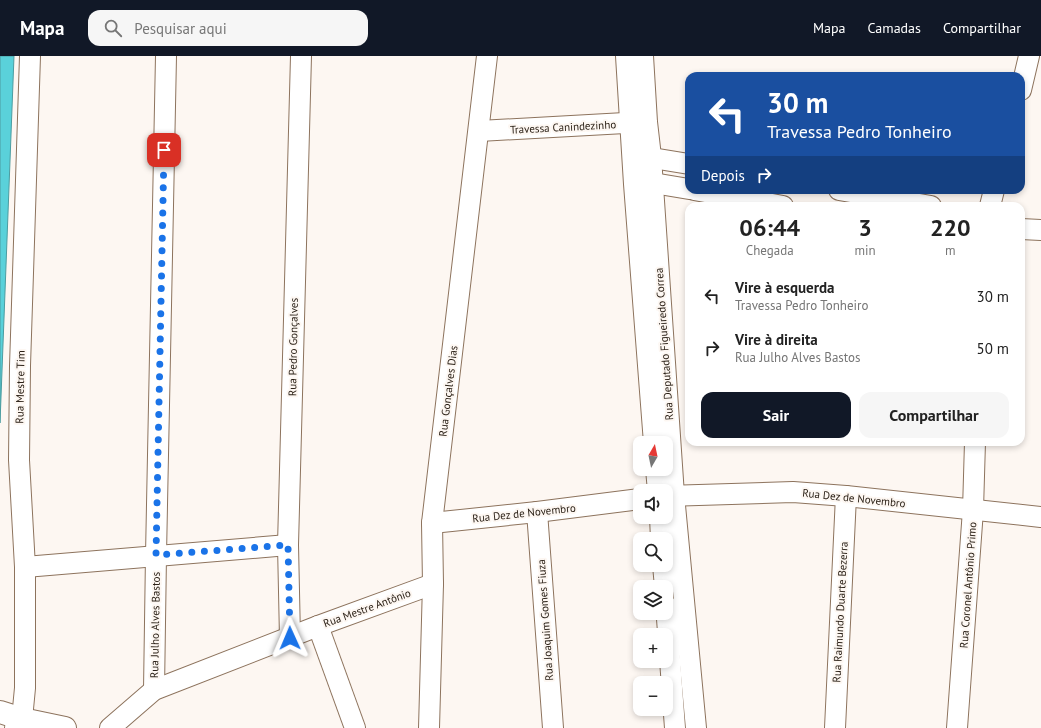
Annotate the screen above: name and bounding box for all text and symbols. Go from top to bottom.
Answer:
search box [88,10,368,46]
text: Mapa [20,16,64,40]
icon: search [102,17,124,39]
text: Pesquisar aqui [134,19,227,38]
text: Mapa [813,19,846,37]
text: Camadas [868,19,921,37]
text: Compartilhar [943,19,1021,37]
text: 30 m [767,84,828,121]
icon: left [701,88,753,140]
street label: Travessa Canindezinho [510,117,617,137]
text: Travessa Pedro Tonheiro [767,120,952,143]
pin [147,133,181,167]
icon: arrive [153,139,175,161]
icon: right [753,164,775,186]
text: Depois [701,166,745,185]
text: 06:44 [739,212,800,243]
text: 3 [858,212,872,243]
text: 220 [930,212,971,243]
text: Chegada [746,242,794,259]
text: min [854,242,876,259]
text: m [945,242,956,259]
street label: Rua Deputado Figueiredo Correa [652,267,676,421]
text: Vire à esquerda [735,278,834,297]
icon: left [701,285,723,307]
text: 30 m [976,287,1009,306]
street label: Rua Pedro Gonçalves [285,297,301,396]
text: Travessa Pedro Tonheiro [735,297,868,314]
text: Vire à direita [735,330,818,349]
icon: right [701,337,723,359]
text: 50 m [976,339,1009,358]
street label: Rua Gonçalves Dias [435,344,461,437]
text: Rua Julho Alves Bastos [735,349,861,366]
street label: Rua Mestre Tim [12,350,28,424]
button: Sair [701,392,851,438]
button: Compartilhar [859,392,1009,438]
north arrow [633,436,673,476]
map controls [633,436,673,716]
button: sound [633,484,673,524]
street label: Rua Dez de Novembro [802,486,906,510]
street label: Rua Dez de Novembro [472,501,576,525]
street label: Rua Coronel Antônio Primo [957,521,979,649]
button: search [633,532,673,572]
street label: Rua Raimundo Duarte Bezerra [829,541,851,683]
street label: Rua Joaquim Gomes Fiuza [534,559,556,681]
street label: Rua Julho Alves Bastos [147,571,163,678]
button: layers [633,580,673,620]
street label: Rua Mestre Antônio [321,586,413,630]
position arrow [269,617,311,659]
button: + [633,628,673,668]
button: − [633,676,673,716]

